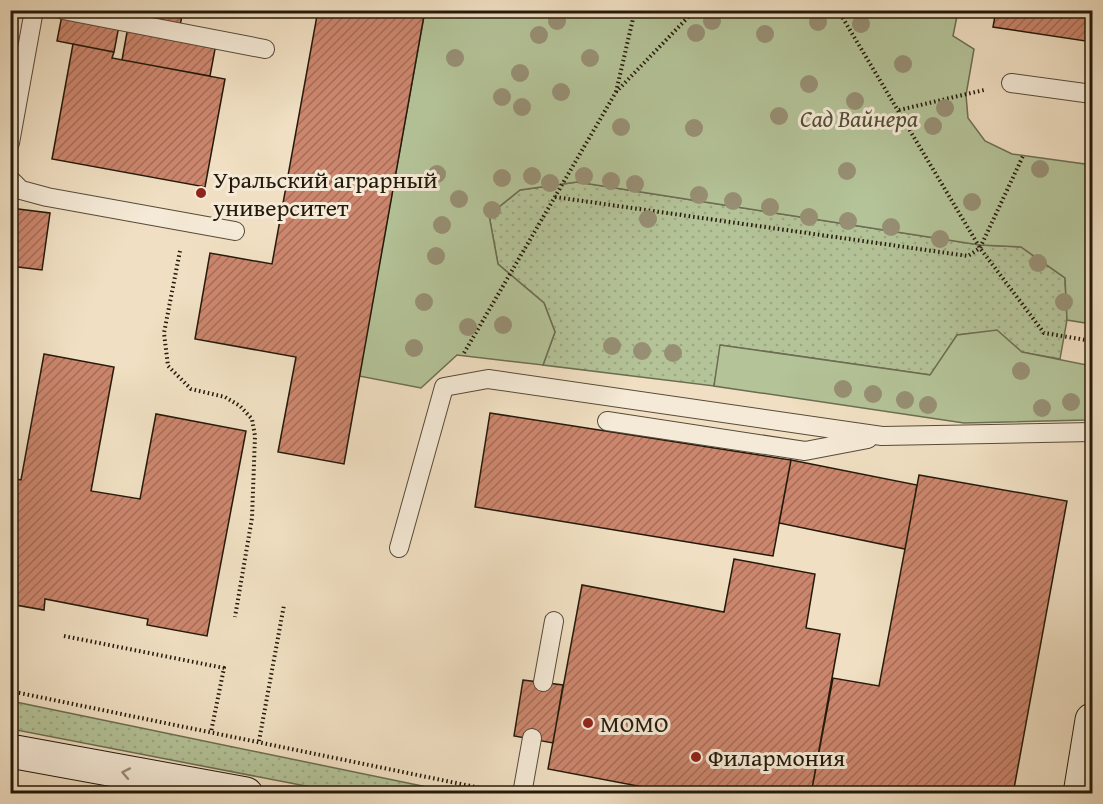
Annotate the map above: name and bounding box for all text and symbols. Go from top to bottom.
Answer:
park label: Сад Вайнера [800,101,918,136]
place label: Уральский аграрный университет [212,162,437,225]
marker: Уральский аграрный университет [194,186,208,200]
place label: MOMO [600,706,669,741]
marker: MOMO [581,716,595,730]
place label: Филармония [708,740,845,775]
marker: Филармония [689,750,703,764]
one-way arrow [121,767,131,780]

